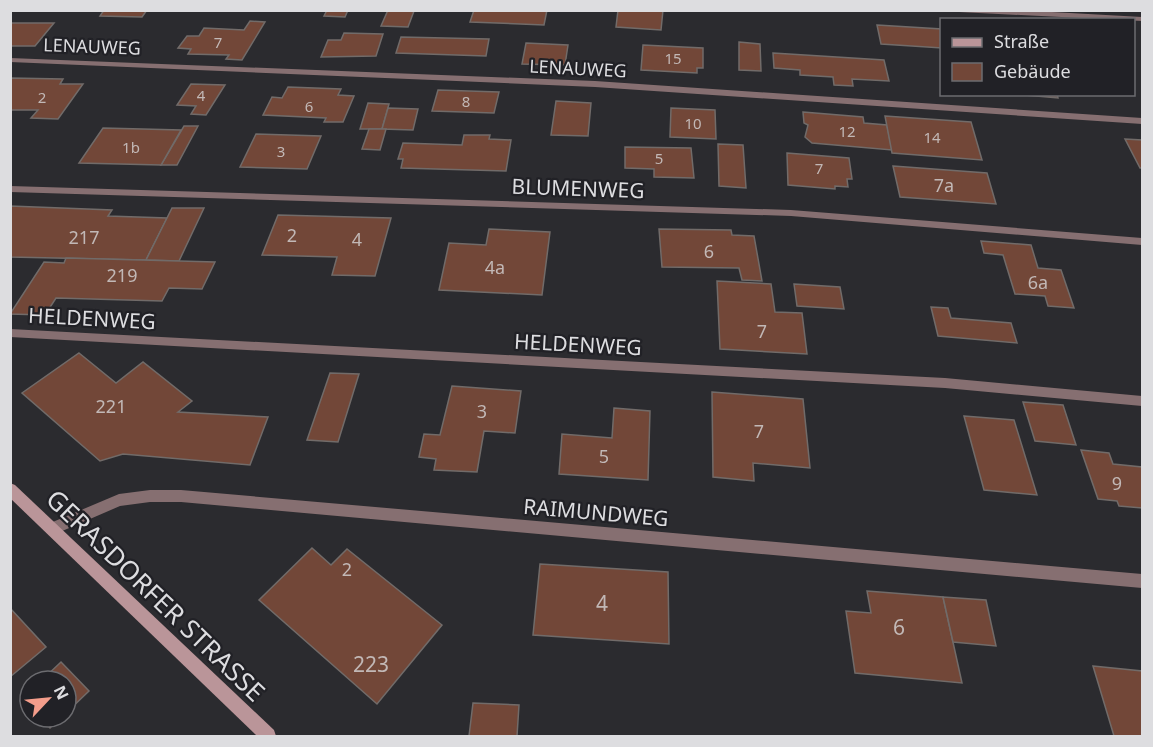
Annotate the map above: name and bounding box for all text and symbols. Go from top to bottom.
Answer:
legend [940,18,1135,96]
text: Straße [994,29,1049,53]
street label: LENAUWEG [43,32,141,60]
house number: 7 [214,32,222,52]
house number: 15 [664,48,682,68]
street label: LENAUWEG [529,53,627,83]
text: Gebäude [994,59,1071,83]
house number: 4 [197,85,206,105]
house number: 2 [38,87,46,107]
house number: 8 [462,91,470,111]
house number: 6 [305,96,313,116]
house number: 10 [684,113,702,133]
house number: 12 [838,121,856,141]
house number: 14 [923,127,941,147]
house number: 1b [122,137,140,157]
house number: 3 [277,141,285,161]
house number: 5 [655,148,663,168]
house number: 7 [815,158,823,178]
street label: BLUMENWEG [511,172,645,204]
house number: 7a [934,173,954,197]
house number: 2 [287,223,297,247]
house number: 217 [69,225,99,249]
house number: 4 [352,227,362,251]
house number: 6 [704,239,714,263]
house number: 4a [485,255,505,279]
house number: 219 [107,263,137,287]
house number: 6a [1028,270,1048,294]
street label: HELDENWEG [28,301,156,335]
house number: 7 [757,319,767,343]
street label: HELDENWEG [514,327,642,361]
house number: 221 [96,394,126,418]
house number: 3 [477,399,487,423]
house number: 7 [754,419,764,443]
house number: 5 [599,444,609,468]
house number: 9 [1112,471,1122,495]
street label: GERASDORFER STRASSE [39,481,273,709]
street label: RAIMUNDWEG [522,492,670,532]
house number: 2 [342,557,352,581]
house number: 4 [596,589,608,617]
house number: 6 [893,613,905,641]
house number: 223 [353,650,389,678]
north arrow [18,669,78,729]
text: N [49,682,74,703]

